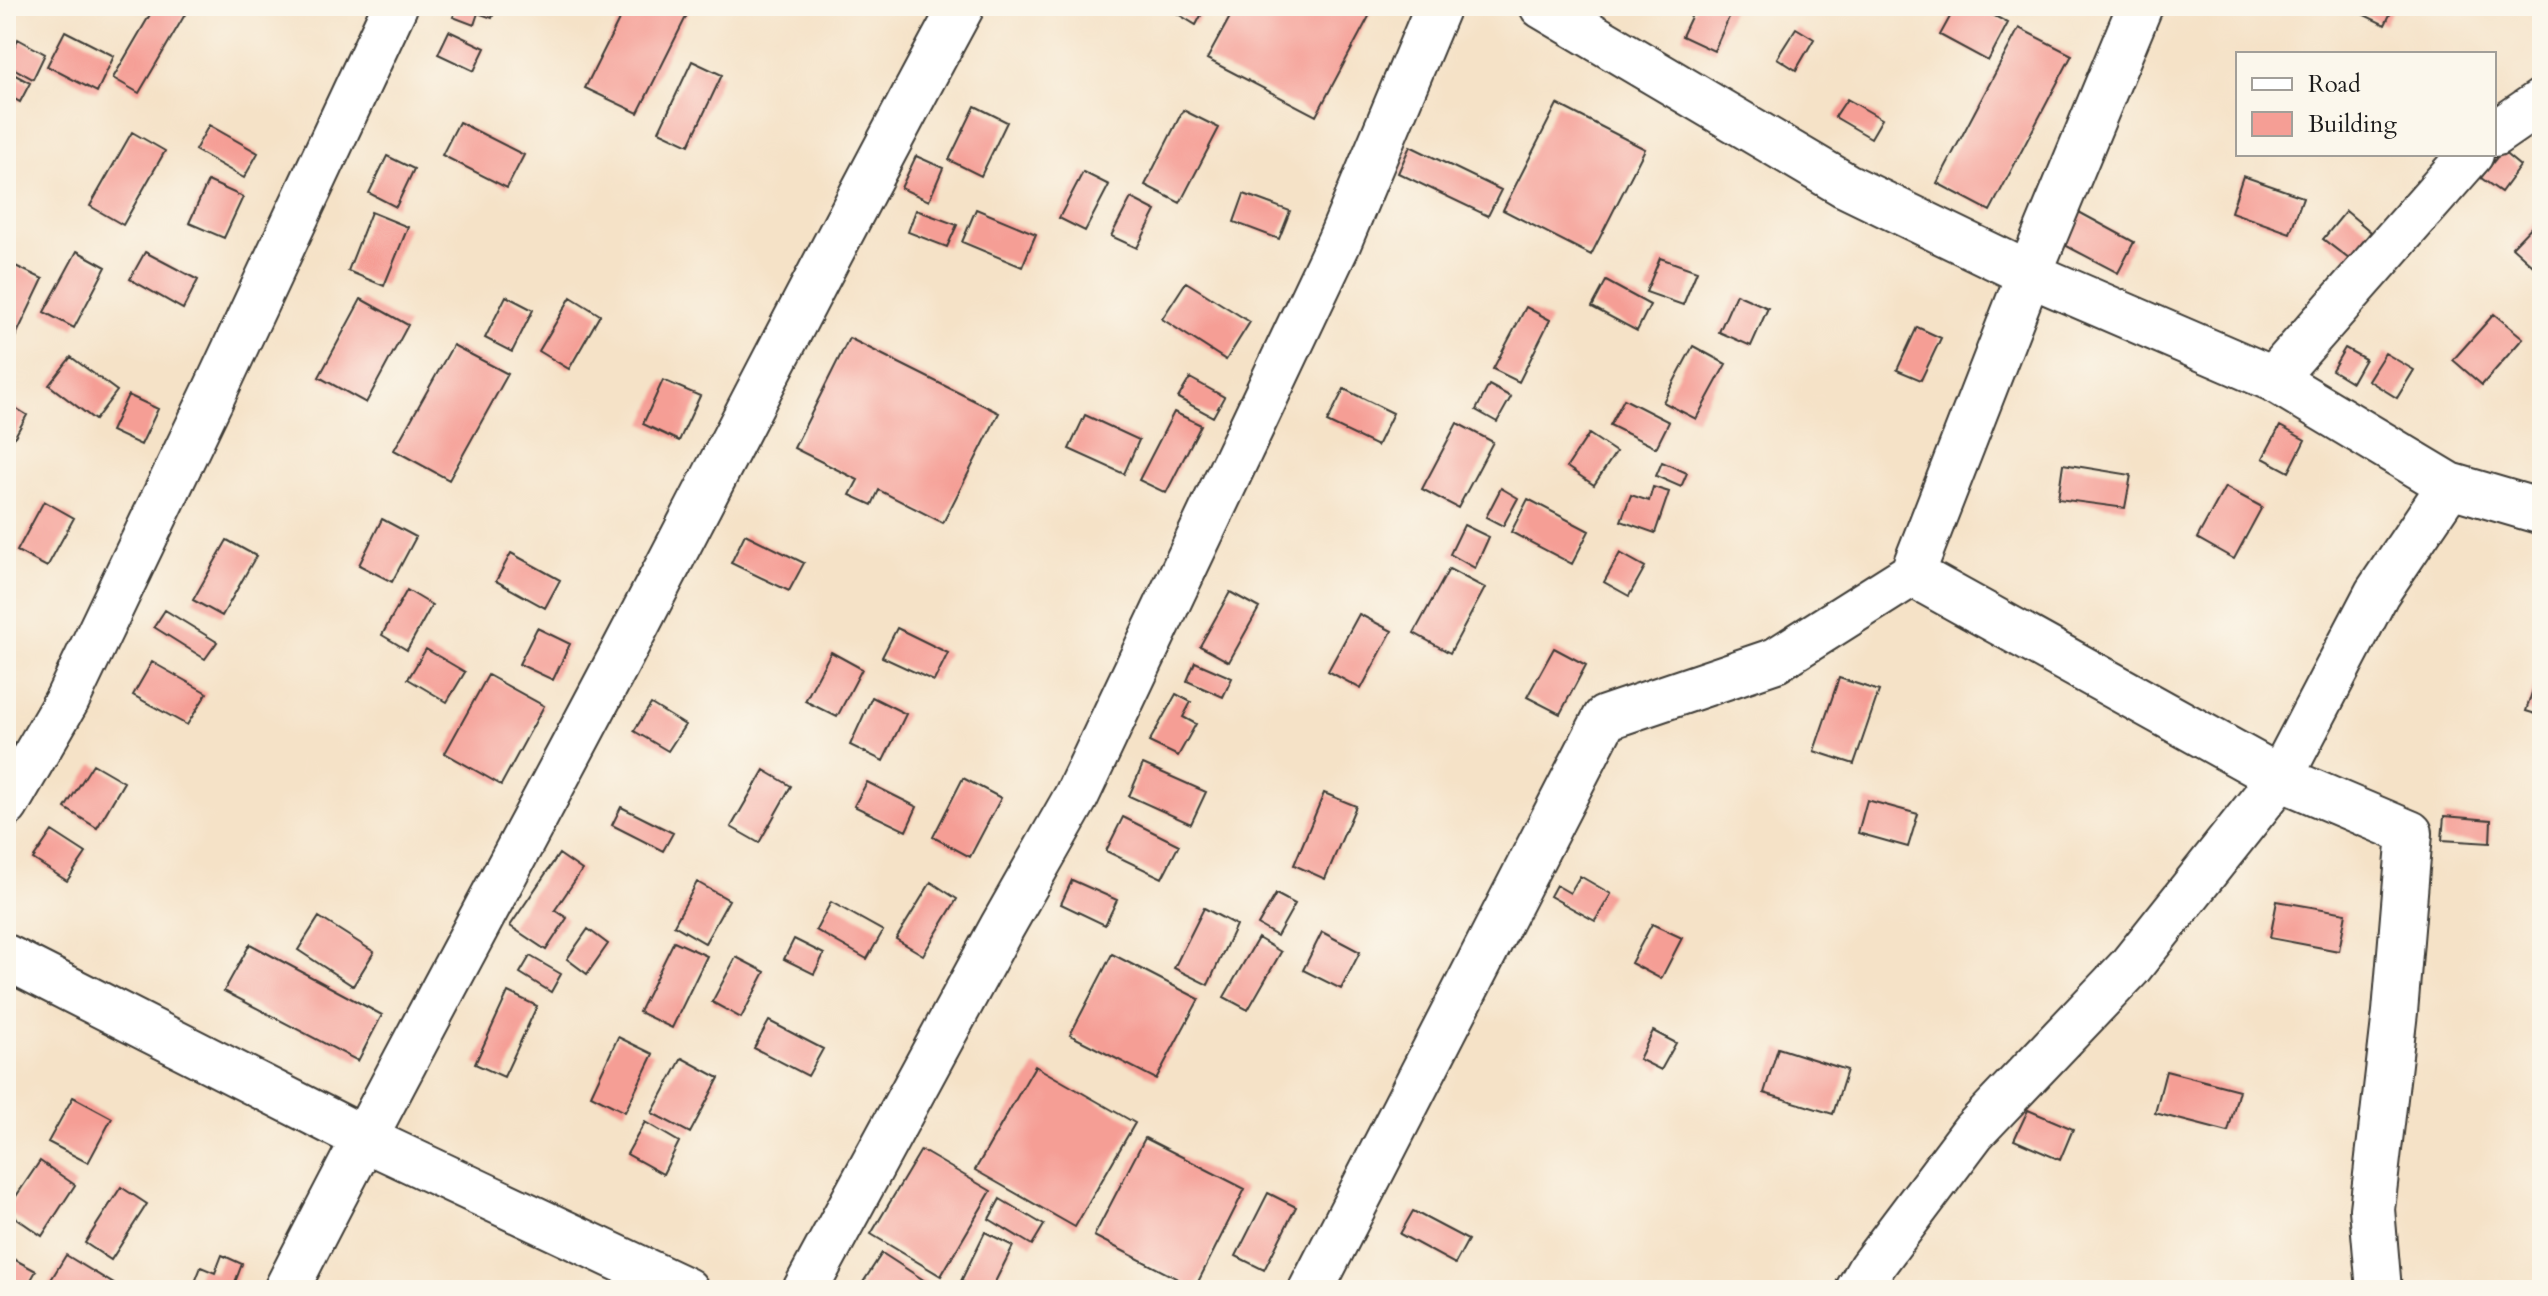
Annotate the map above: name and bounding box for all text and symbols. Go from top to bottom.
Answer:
legend [2236,52,2496,156]
text: Road [2308,68,2361,101]
text: Building [2308,108,2398,141]

